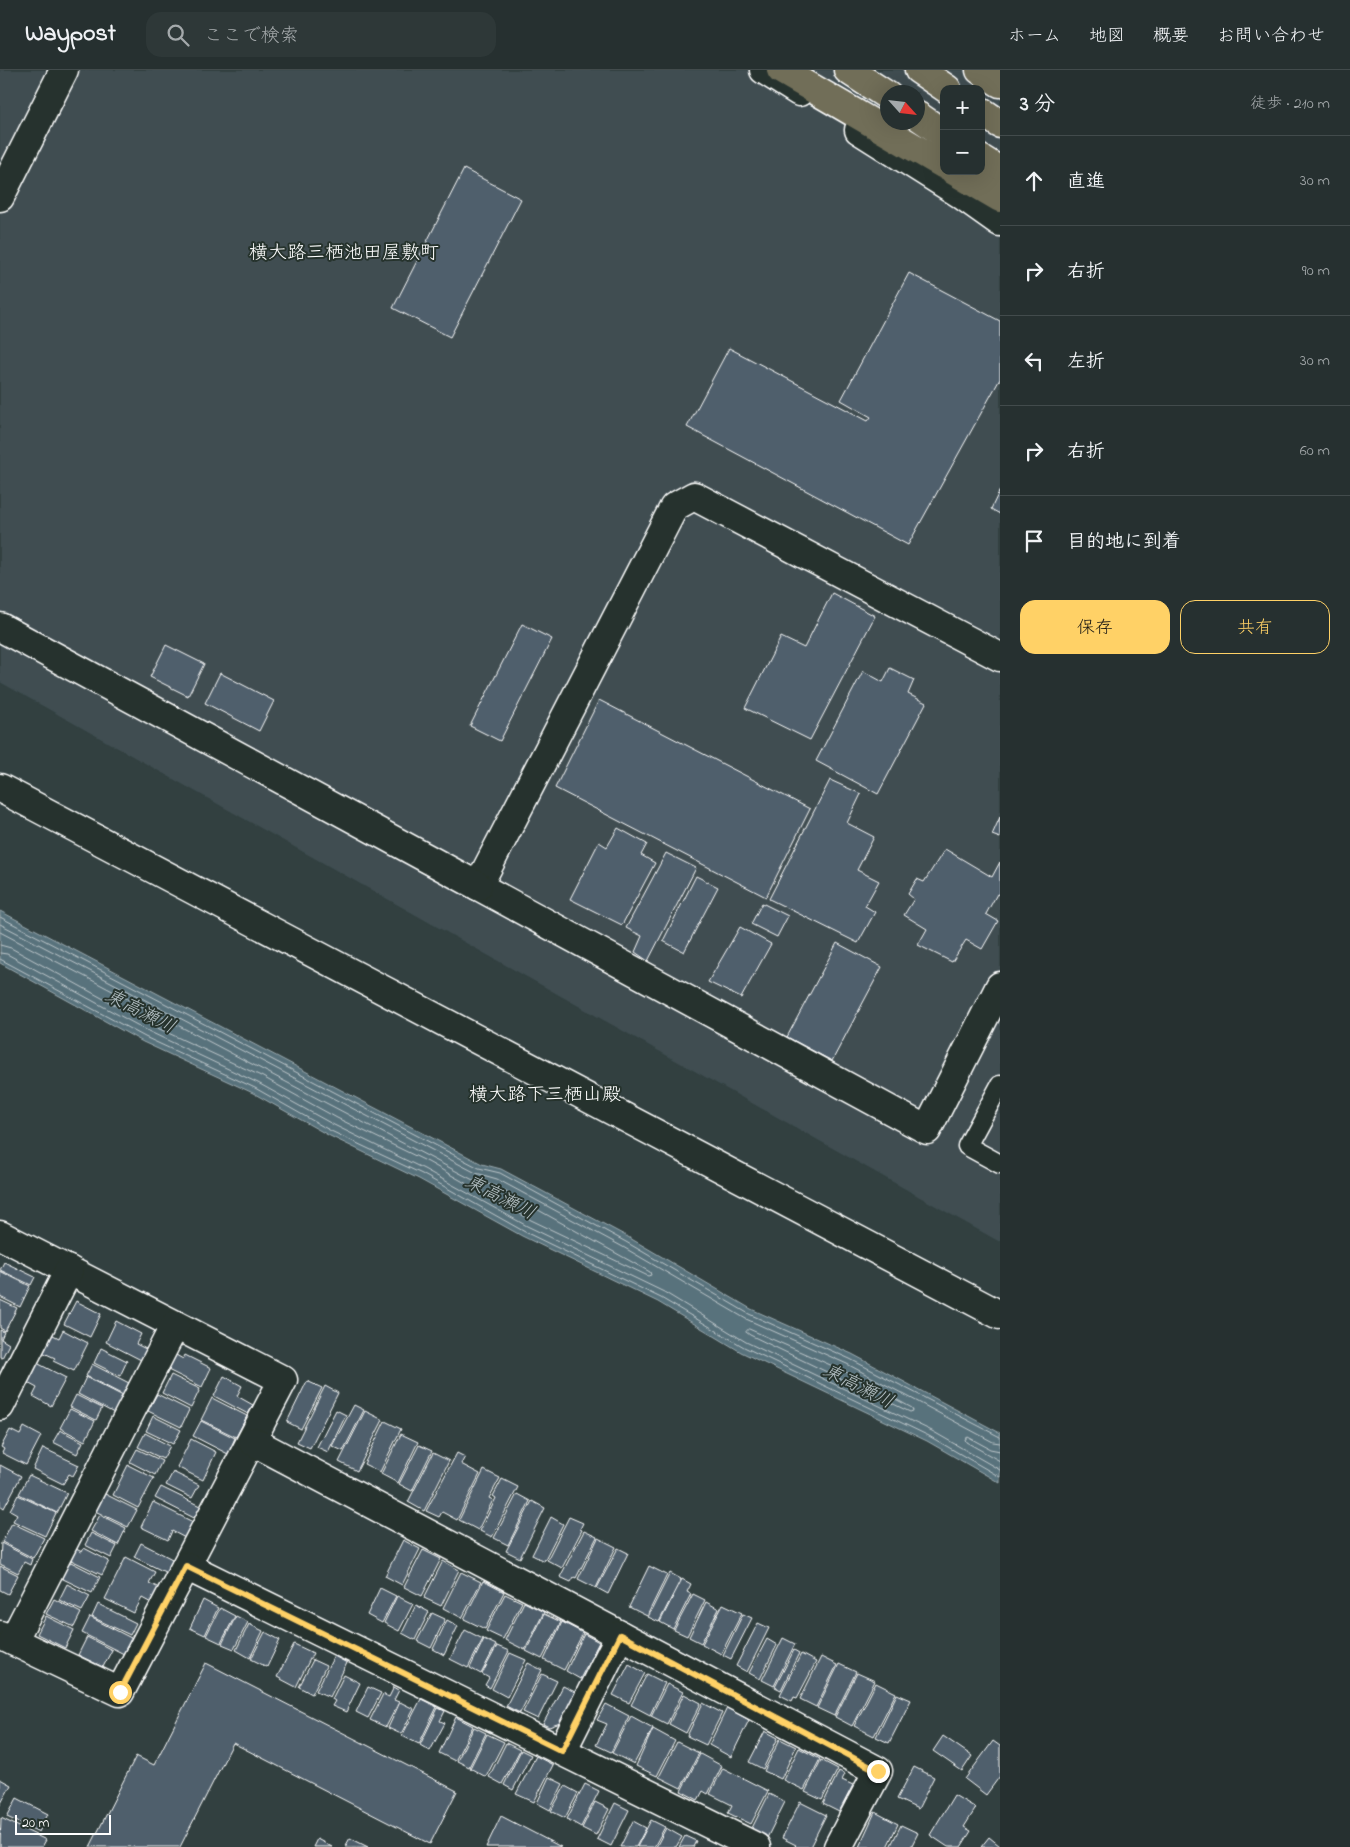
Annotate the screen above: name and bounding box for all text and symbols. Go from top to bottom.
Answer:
search box [146,12,496,57]
text: Waypost [25,17,116,52]
icon: search [164,21,192,49]
text: ここで検索 [204,23,299,50]
text: ホーム [1008,24,1061,50]
text: 地図 [1089,24,1125,50]
text: 概要 [1153,24,1189,50]
text: お問い合わせ [1217,24,1325,50]
north arrow [880,85,925,130]
map controls [940,85,985,175]
button: + [940,85,985,130]
text: 3 分 [1020,90,1055,120]
text: 徒歩 · 210 m [1250,92,1330,116]
button: − [940,130,985,175]
icon: ahead [1020,167,1048,195]
text: 直進 [1067,169,1105,196]
text: 30 m [1300,169,1330,193]
district label: 横大路三栖池田屋敷町 [249,240,439,267]
icon: right [1020,257,1048,285]
text: 右折 [1067,259,1105,286]
text: 90 m [1302,259,1330,283]
icon: left [1020,347,1048,375]
text: 左折 [1067,349,1105,376]
text: 30 m [1300,349,1330,373]
icon: right [1020,437,1048,465]
text: 右折 [1067,439,1105,466]
text: 60 m [1300,439,1330,463]
icon: arrive [1020,527,1048,555]
text: 目的地に到着 [1067,529,1181,556]
button: 保存 [1020,600,1170,654]
button: 共有 [1180,600,1330,654]
water label: 東高瀬川 [100,983,180,1042]
district label: 横大路下三栖山殿 [469,1082,621,1109]
water label: 東高瀬川 [460,1169,540,1228]
water label: 東高瀬川 [818,1358,898,1417]
route start [109,1681,132,1704]
route end [867,1760,890,1783]
scale bar [15,1812,111,1835]
text: 20 m [22,1813,49,1834]

